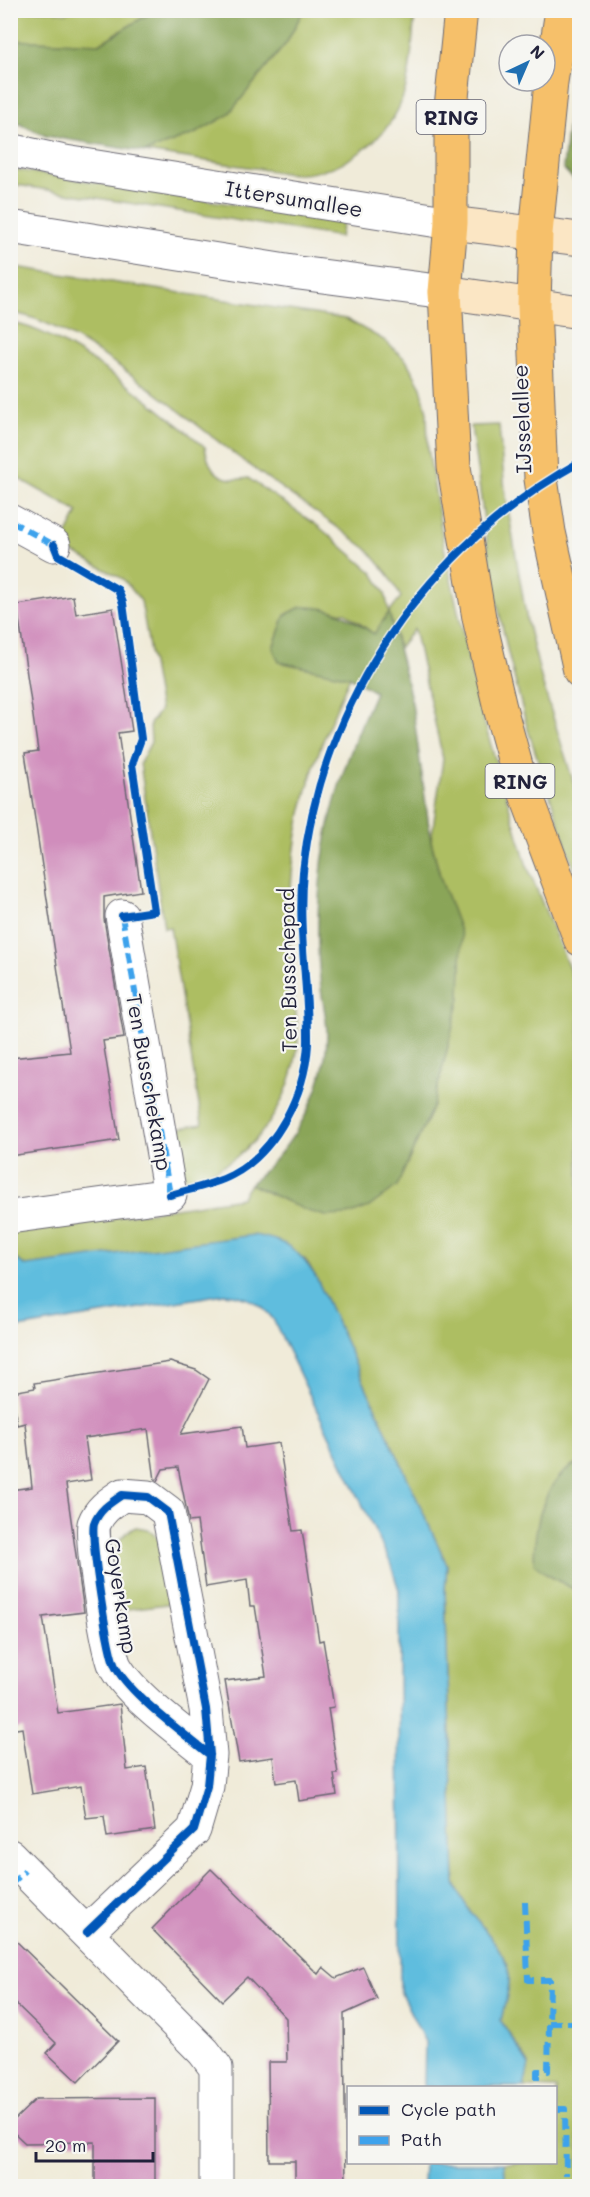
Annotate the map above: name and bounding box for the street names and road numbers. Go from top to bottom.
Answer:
road number: RING [416,100,486,134]
street label: Ittersumallee [223,174,365,222]
street label: IJsselallee [506,364,536,474]
road number: RING [486,764,554,798]
street label: Ten Busschepad [272,888,302,1052]
street label: Ten Busschekamp [121,991,179,1173]
street label: Goyerkamp [100,1536,144,1656]

